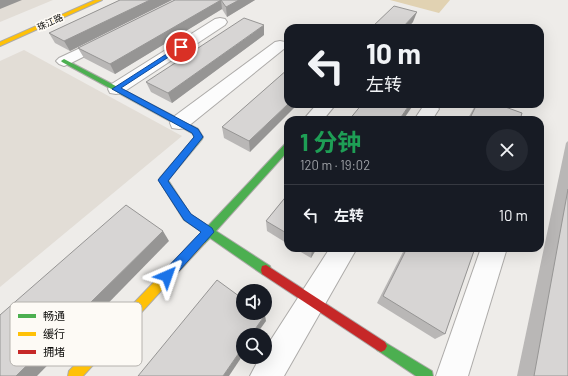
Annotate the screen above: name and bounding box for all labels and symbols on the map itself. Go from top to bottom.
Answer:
street label: 珠江路 [35,11,65,33]
pin [164,30,198,64]
position arrow [146,255,188,297]
legend [10,302,142,366]
text: 畅通 [43,309,65,322]
text: 缓行 [43,327,65,340]
text: 拥堵 [43,345,65,358]

